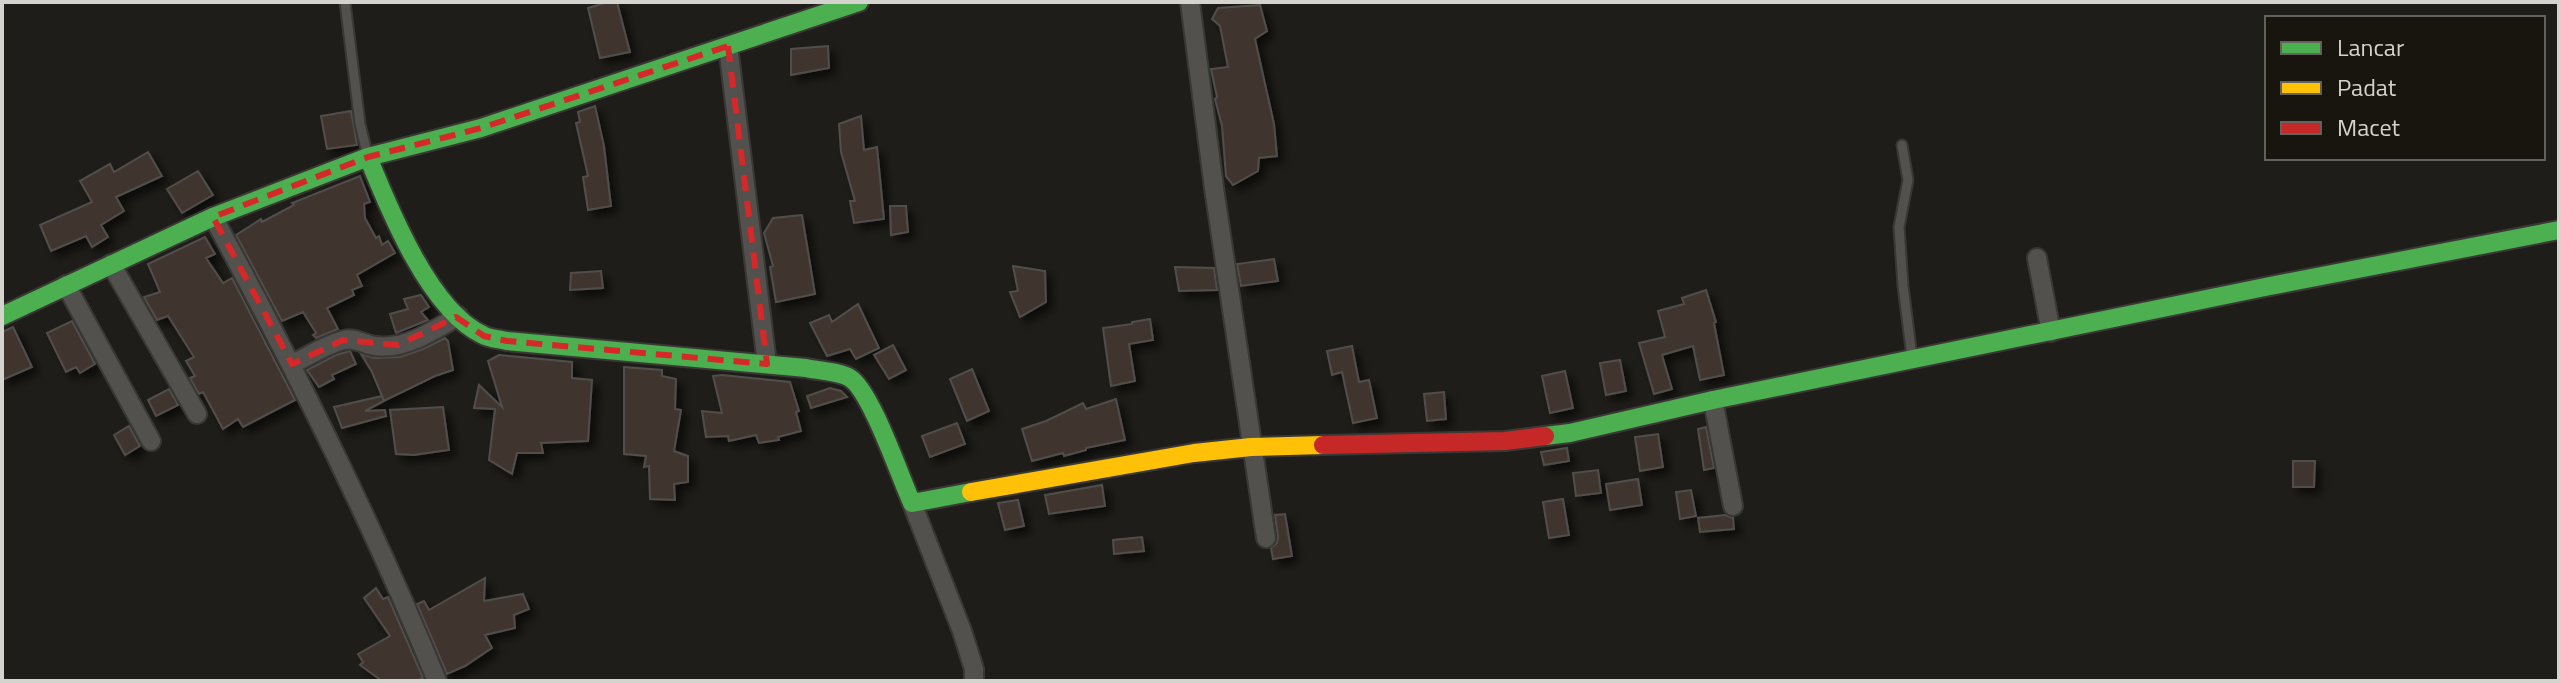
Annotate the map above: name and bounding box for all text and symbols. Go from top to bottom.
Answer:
legend [2265,16,2545,160]
text: Lancar [2337,29,2404,65]
text: Padat [2337,69,2397,105]
text: Macet [2337,109,2401,145]

